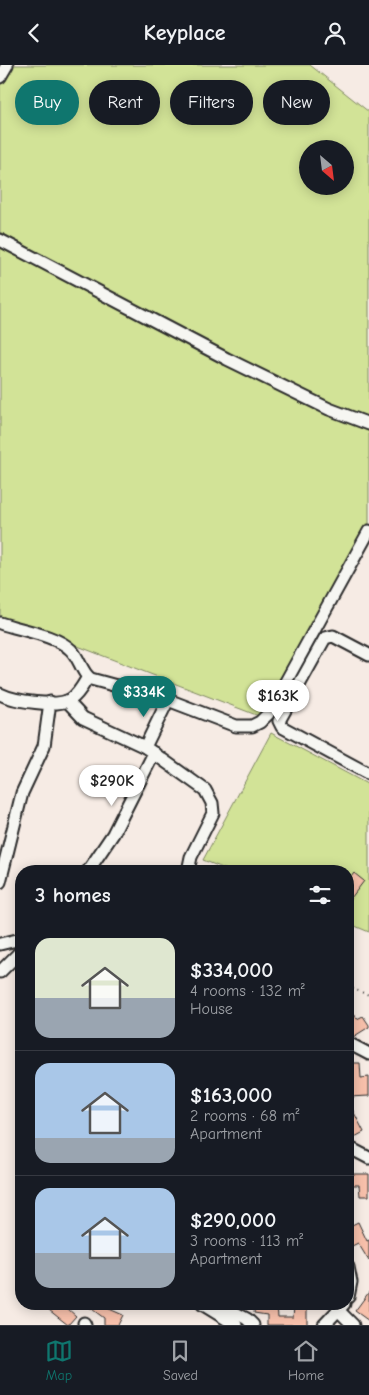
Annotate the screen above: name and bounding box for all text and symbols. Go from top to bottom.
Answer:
icon: back [20,19,48,47]
icon: person [321,19,349,47]
text: Keyplace [143,20,226,46]
chip: Buy [15,80,79,125]
chip: Rent [89,80,160,125]
chip: Filters [170,80,253,125]
chip: New [263,80,330,125]
north arrow [299,140,354,195]
map controls [299,140,354,195]
pin: $334K [109,675,179,718]
pin: $163K [243,679,313,722]
text: $334K [123,683,165,701]
text: $163K [257,687,299,705]
pin: $290K [77,765,147,807]
text: $290K [90,772,134,790]
icon: filters [306,881,334,909]
text: 3 homes [35,883,111,907]
icon: home [75,958,135,1018]
text: $334,000 [190,958,273,982]
text: 4 rooms · 132 m² [190,982,305,1000]
text: House [190,1000,233,1018]
icon: home [75,1083,135,1143]
text: $163,000 [190,1083,272,1107]
text: 2 rooms · 68 m² [190,1107,300,1125]
text: Apartment [190,1125,262,1143]
icon: home [75,1208,135,1268]
text: $290,000 [190,1208,276,1232]
text: 3 rooms · 113 m² [190,1232,303,1250]
text: Apartment [190,1250,262,1268]
tab: Map [45,1337,73,1384]
tab: Saved [163,1337,198,1384]
tab: Home [288,1337,324,1384]

